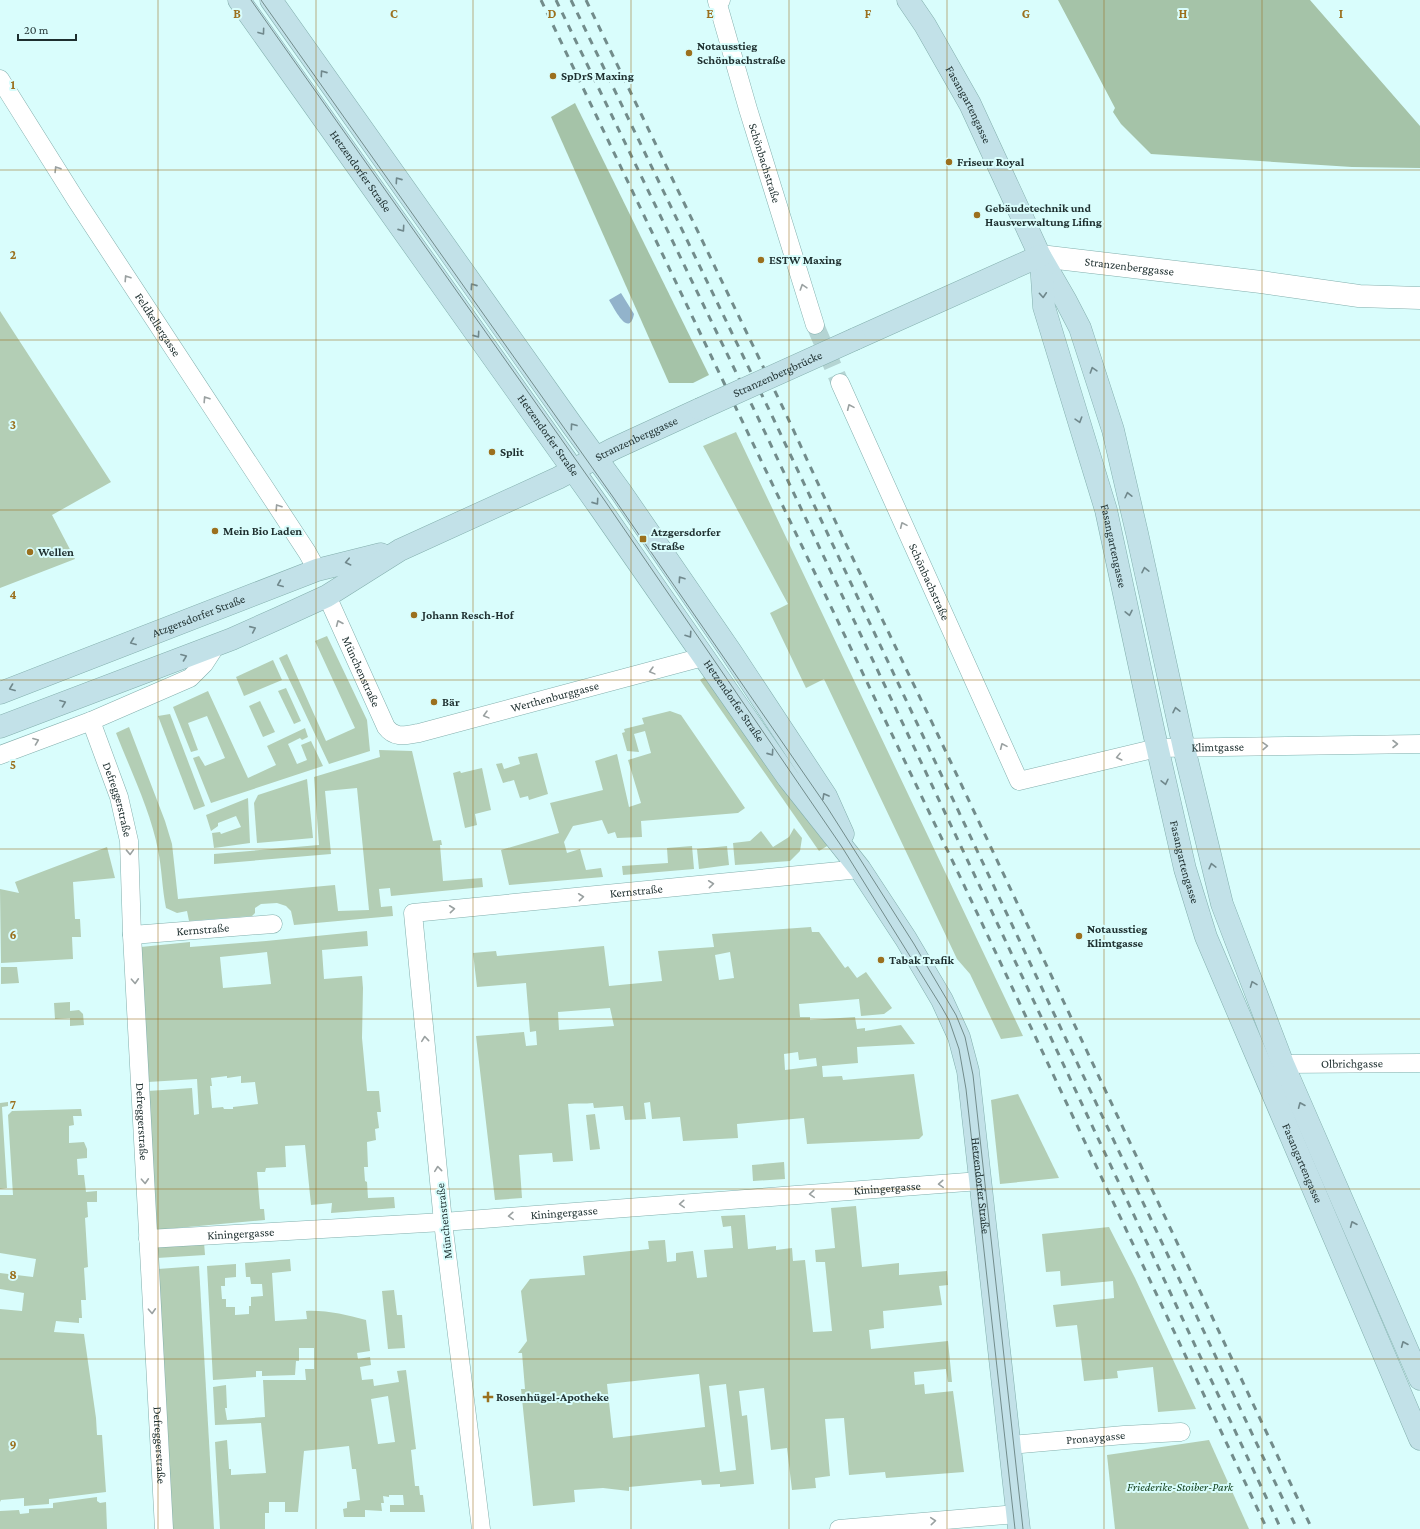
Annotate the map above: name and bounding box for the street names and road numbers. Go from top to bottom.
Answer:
street label: Fasangartengasse [943,63,994,145]
street label: Schönbachstraße [746,121,784,205]
street label: Hetzendorfer Straße [327,128,394,215]
street label: Stranzenberggasse [1084,254,1175,279]
street label: Feldkellergasse [132,290,184,359]
street label: Stranzenbergbrücke [731,348,824,400]
street label: Hetzendorfer Straße [515,392,582,479]
street label: Stranzenberggasse [593,413,680,464]
street label: Fasangartengasse [1098,502,1130,589]
street label: Schönbachstraße [906,541,953,622]
street label: Atzgersdorfer Straße [150,592,247,640]
street label: Münchenstraße [339,634,383,709]
street label: Hetzendorfer Straße [701,657,768,744]
street label: Werthenburggasse [509,678,600,715]
street label: Klimtgasse [1191,740,1244,754]
street label: Defreggerstraße [100,760,135,838]
street label: Fasangartengasse [1167,819,1202,905]
street label: Kernstraße [609,881,663,901]
street label: Kernstraße [176,920,230,939]
street label: Olbrichgasse [1321,1056,1383,1071]
street label: Defreggerstraße [133,1083,151,1161]
street label: Fasangartengasse [1279,1121,1326,1205]
street label: Hetzendorfer Straße [968,1137,993,1234]
street label: Kiningergasse [853,1179,921,1198]
street label: Münchenstraße [433,1182,455,1260]
street label: Kiningergasse [530,1203,598,1222]
street label: Kiningergasse [207,1225,275,1243]
street label: Defreggerstraße [150,1406,169,1484]
street label: Pronaygasse [1065,1428,1126,1447]

